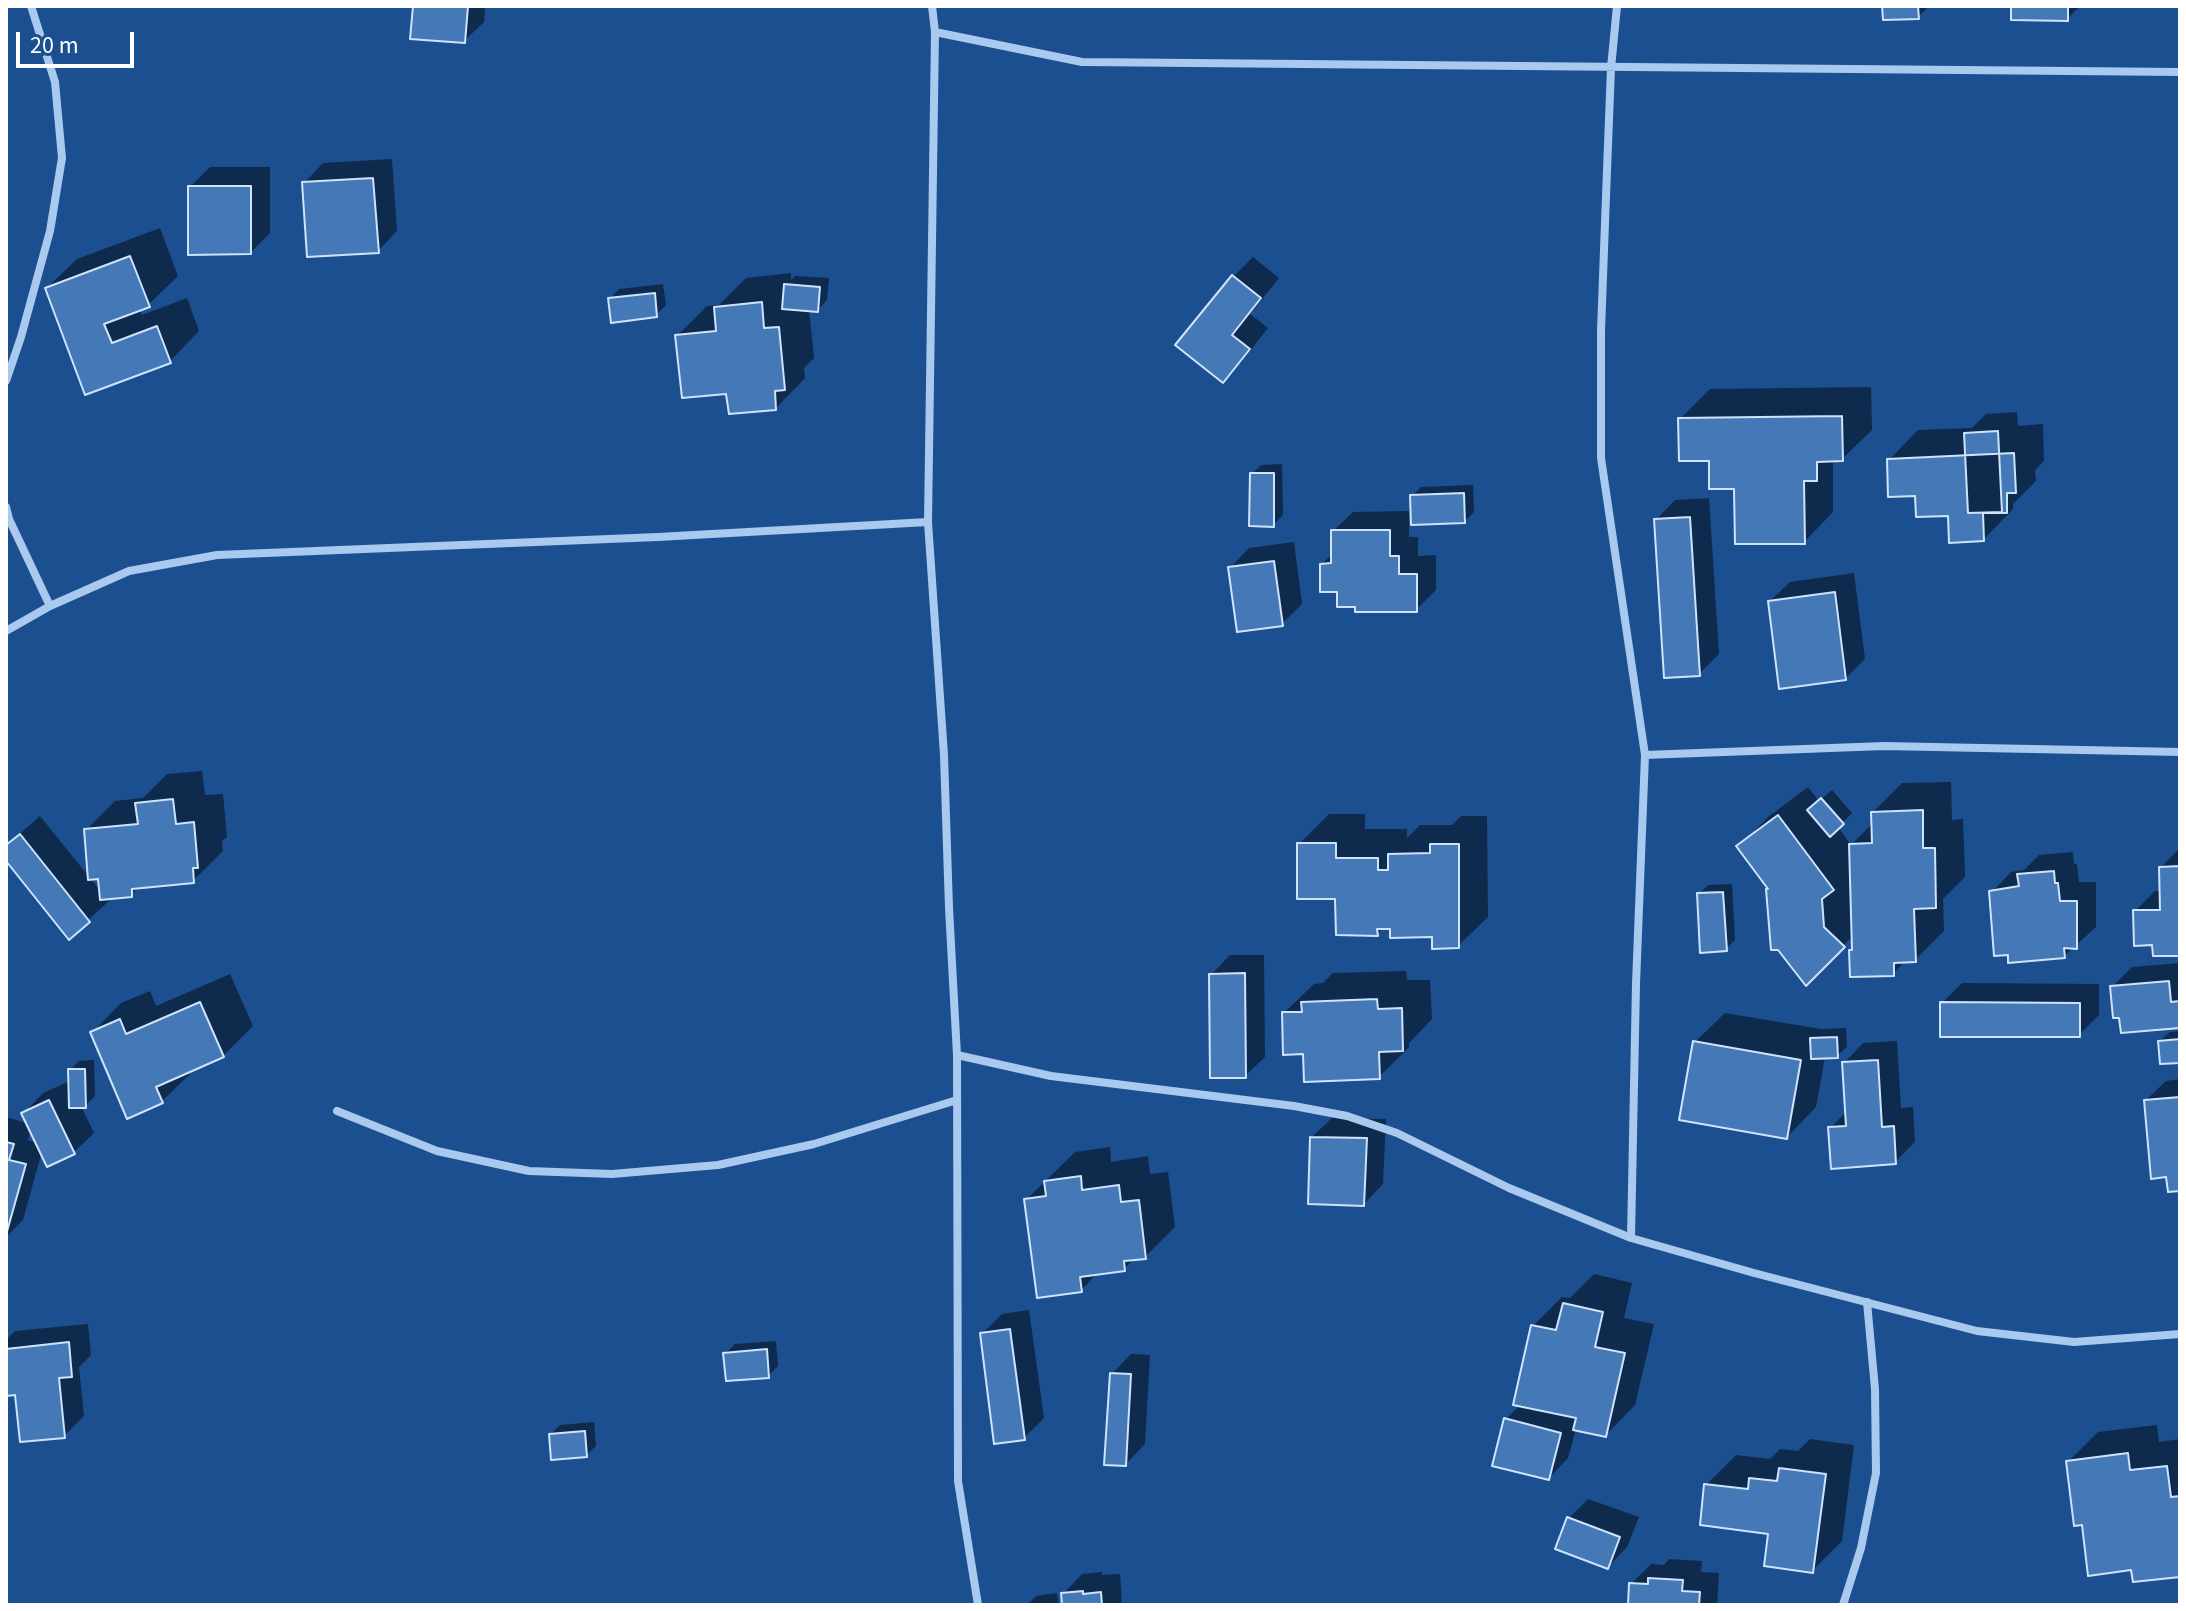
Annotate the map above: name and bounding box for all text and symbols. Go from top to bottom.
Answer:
scale bar [20,16,138,66]
text: 20 m [30,28,79,63]

